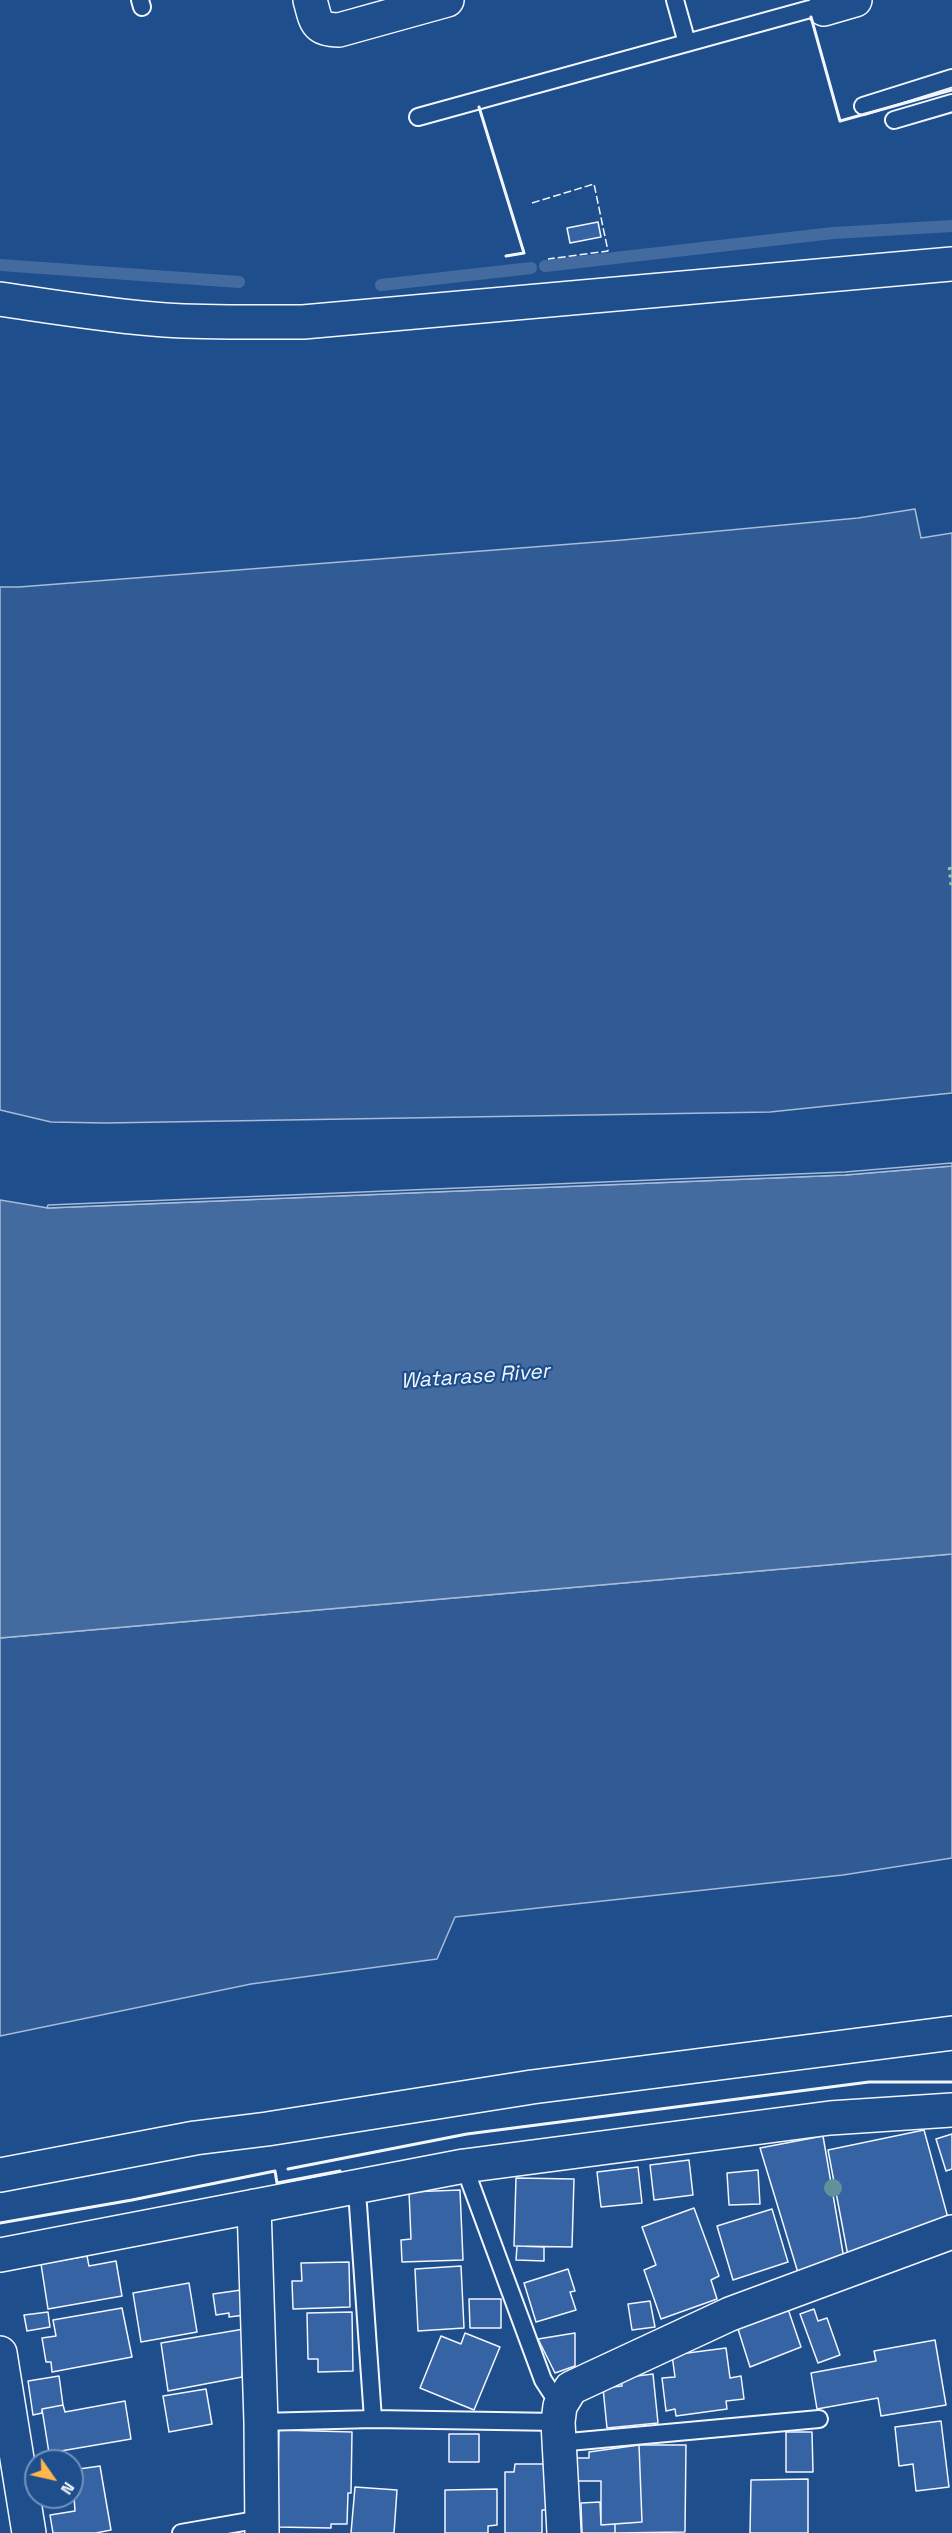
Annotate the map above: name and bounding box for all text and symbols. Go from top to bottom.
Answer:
water label: Watarase River [400,1359,550,1395]
north arrow [24,2449,84,2509]
text: N [56,2478,79,2499]

